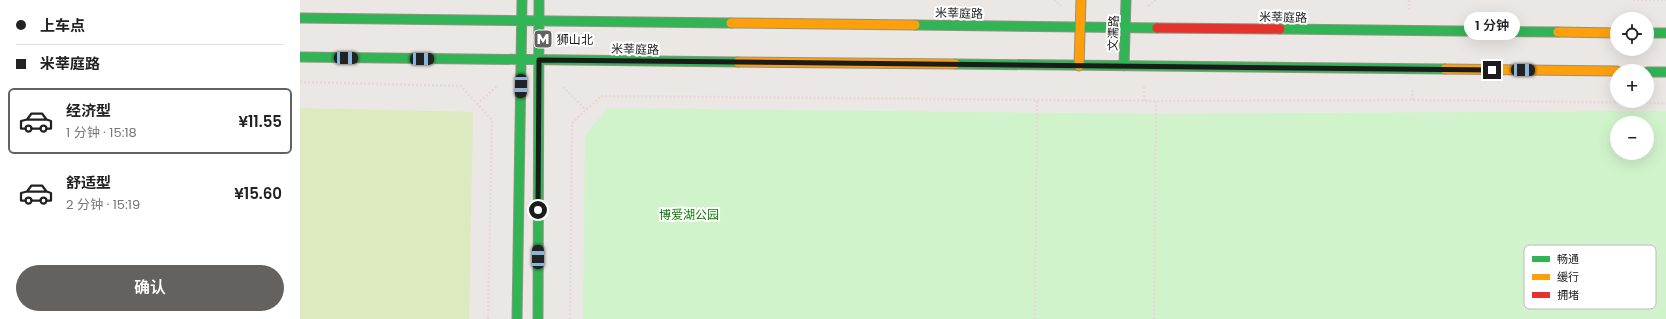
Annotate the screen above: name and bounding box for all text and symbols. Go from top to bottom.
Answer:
street label: 米莘庭路 [935,4,983,22]
street label: 米莘庭路 [1259,8,1307,26]
callout: 1 分钟 [1464,12,1520,40]
map controls [1610,12,1654,160]
button: locate [1610,12,1654,56]
text: 上车点 [40,15,85,36]
street label: 文濡路 [1104,15,1122,51]
text: 1 分钟 [1475,16,1509,35]
metro station icon: 狮山北 [532,28,554,50]
place label: 狮山北 [557,31,593,48]
street label: 米莘庭路 [611,40,659,58]
car [334,52,358,64]
text: 米莘庭路 [40,53,100,74]
car [410,53,434,65]
route end [1483,61,1501,79]
car [1511,64,1535,76]
button: + [1610,64,1654,108]
car [515,74,527,98]
text: 经济型 [66,100,111,121]
icon: car [18,103,54,139]
text: ¥11.55 [238,111,282,132]
button: − [1610,116,1654,160]
text: 1 分钟 · 15:18 [66,123,137,142]
text: 舒适型 [66,172,111,193]
icon: car [18,175,54,211]
text: ¥15.60 [234,183,282,204]
text: 2 分钟 · 15:19 [66,195,140,214]
route start [529,201,547,219]
park label: 博爱湖公园 [659,206,719,223]
car [532,245,544,269]
legend [1524,245,1656,309]
text: 畅通 [1557,251,1579,267]
button: 确认 [16,265,284,311]
text: 缓行 [1557,269,1579,285]
text: 拥堵 [1557,287,1579,303]

